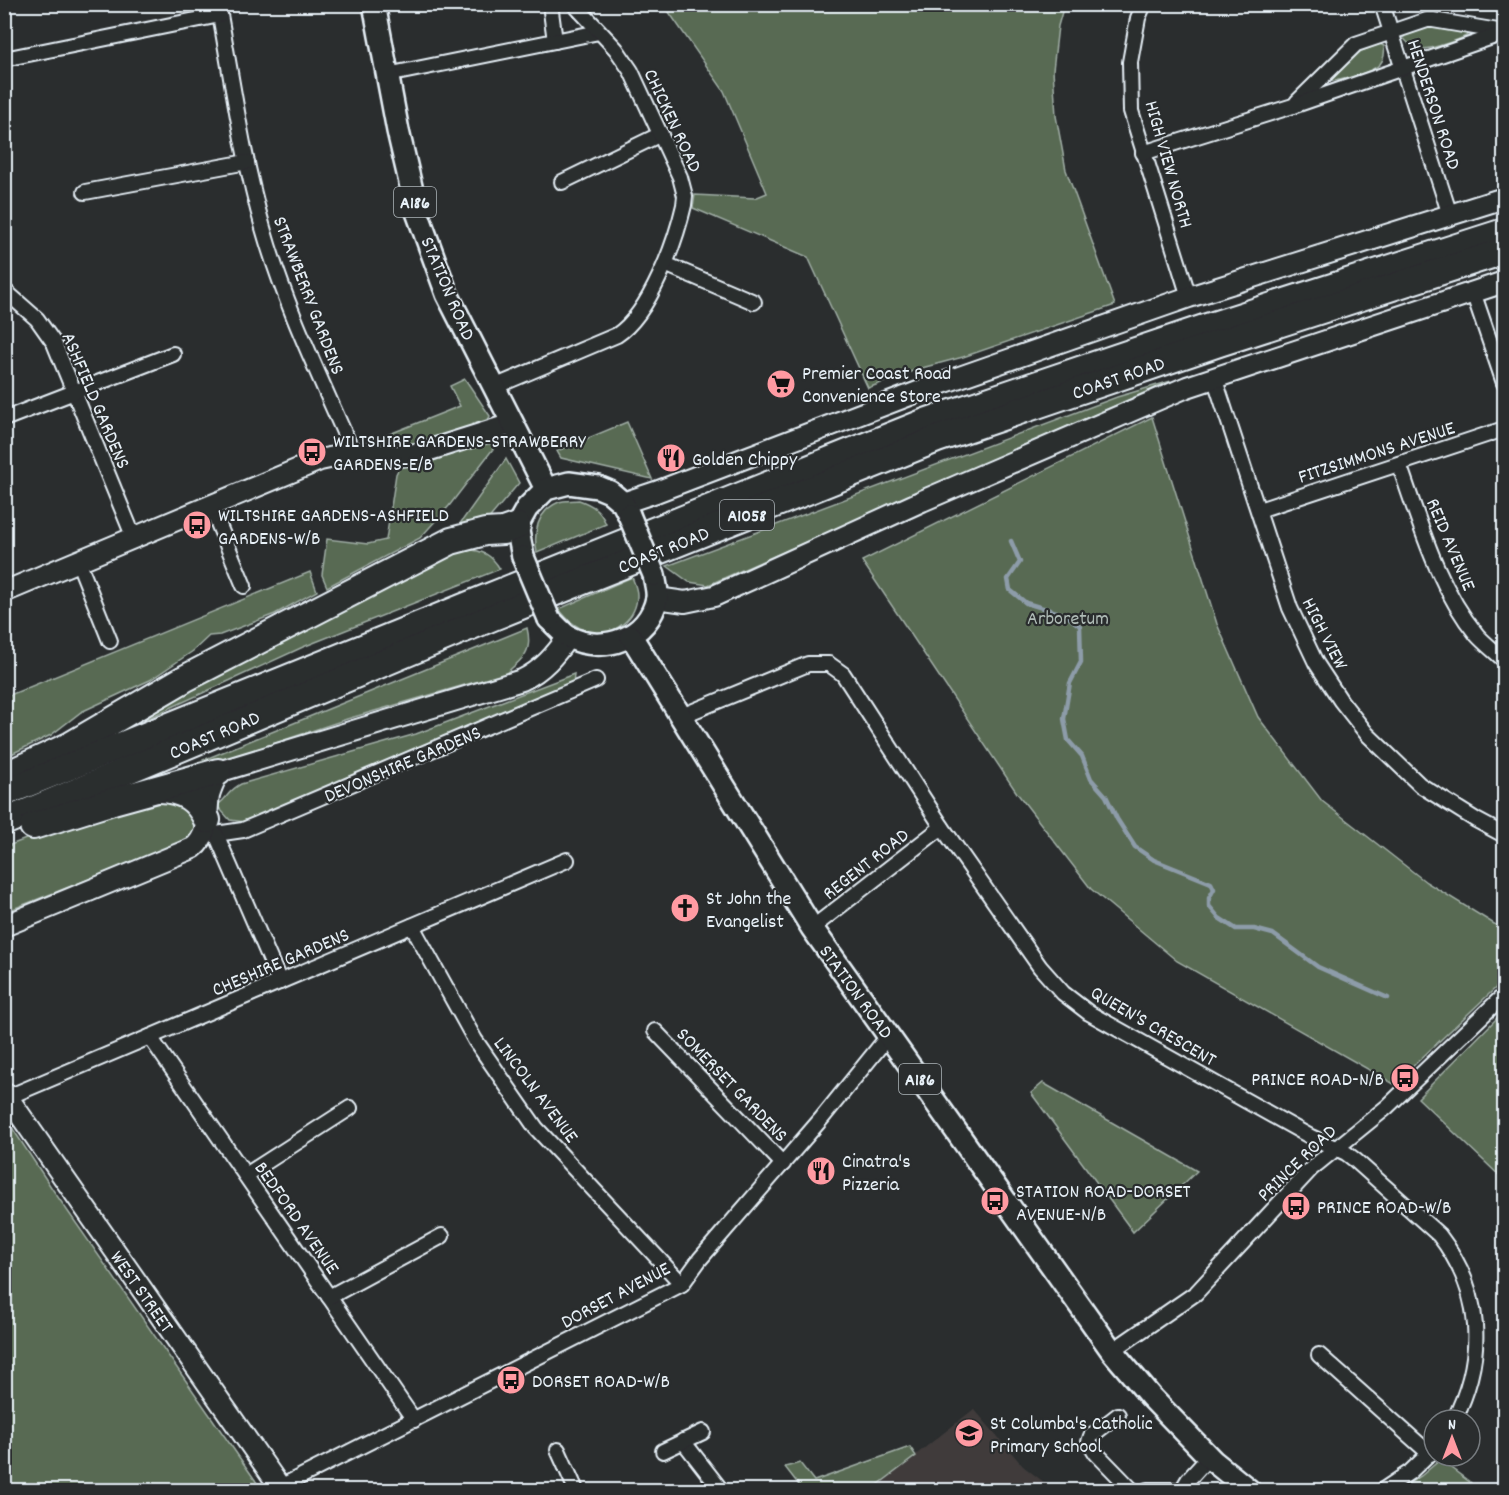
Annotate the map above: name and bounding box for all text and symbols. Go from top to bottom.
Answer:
street label: HENDERSON ROAD [1398,36,1466,174]
street label: CHICKEN ROAD [635,65,708,178]
street label: HIGH VIEW NORTH [1136,98,1199,232]
road number: A186 [394,187,436,217]
street label: STRAWBERRY GARDENS [264,213,350,379]
street label: STATION ROAD [412,233,481,345]
street label: ASHFIELD GARDENS [53,328,136,474]
street label: COAST ROAD [1069,351,1169,409]
place label: Premier Coast Road Convenience Store [802,361,951,412]
supermarket icon: Premier Coast Road Convenience Store [765,368,797,400]
street label: FITZSIMMONS AVENUE [1295,415,1459,492]
place label: WILTSHIRE GARDENS-STRAWBERRY GARDENS-E/B [333,429,586,480]
bus stop icon: WILTSHIRE GARDENS-STRAWBERRY GARDENS-E/B [296,436,328,468]
restaurant icon: Golden Chippy [655,442,687,474]
place label: Golden Chippy [692,447,798,475]
street label: REID AVENUE [1417,495,1481,596]
road number: A1058 [720,500,774,530]
place label: WILTSHIRE GARDENS-ASHFIELD GARDENS-W/B [218,503,449,554]
bus stop icon: WILTSHIRE GARDENS-ASHFIELD GARDENS-W/B [181,509,213,541]
street label: COAST ROAD [614,521,714,583]
street label: HIGH VIEW [1293,593,1354,676]
park label: Arboretum [1027,606,1109,634]
street label: COAST ROAD [165,705,265,768]
street label: DEVONSHIRE GARDENS [320,720,486,811]
street label: REGENT ROAD [818,823,916,908]
place label: St John the Evangelist [706,886,791,937]
church icon: St John the Evangelist [669,892,701,924]
street label: CHESHIRE GARDENS [208,922,354,1005]
street label: STATION ROAD [811,940,898,1046]
street label: QUEEN'S CRESCENT [1084,980,1221,1075]
street label: SOMERSET GARDENS [669,1022,793,1150]
street label: LINCOLN AVENUE [485,1032,584,1150]
bus stop icon: PRINCE ROAD-N/B [1389,1062,1421,1094]
road number: A186 [899,1064,941,1094]
place label: PRINCE ROAD-N/B [1251,1067,1384,1095]
street label: PRINCE ROAD [1252,1119,1344,1209]
place label: Cinatra's Pizzeria [842,1149,911,1200]
restaurant icon: Cinatra's Pizzeria [805,1155,837,1187]
street label: BEDFORD AVENUE [246,1157,345,1281]
place label: STATION ROAD-DORSET AVENUE-N/B [1016,1179,1191,1230]
bus stop icon: STATION ROAD-DORSET AVENUE-N/B [979,1185,1011,1217]
bus stop icon: PRINCE ROAD-W/B [1280,1190,1312,1222]
place label: PRINCE ROAD-W/B [1317,1195,1451,1223]
street label: WEST STREET [102,1246,179,1340]
street label: DORSET AVENUE [557,1256,676,1337]
bus stop icon: DORSET ROAD-W/B [495,1364,527,1396]
place label: DORSET ROAD-W/B [532,1369,670,1397]
north arrow [1422,1408,1482,1468]
place label: St Columba's Catholic Primary School [990,1411,1153,1462]
text: N [1448,1414,1456,1437]
school or university icon: St Columba's Catholic Primary School [953,1417,985,1449]

